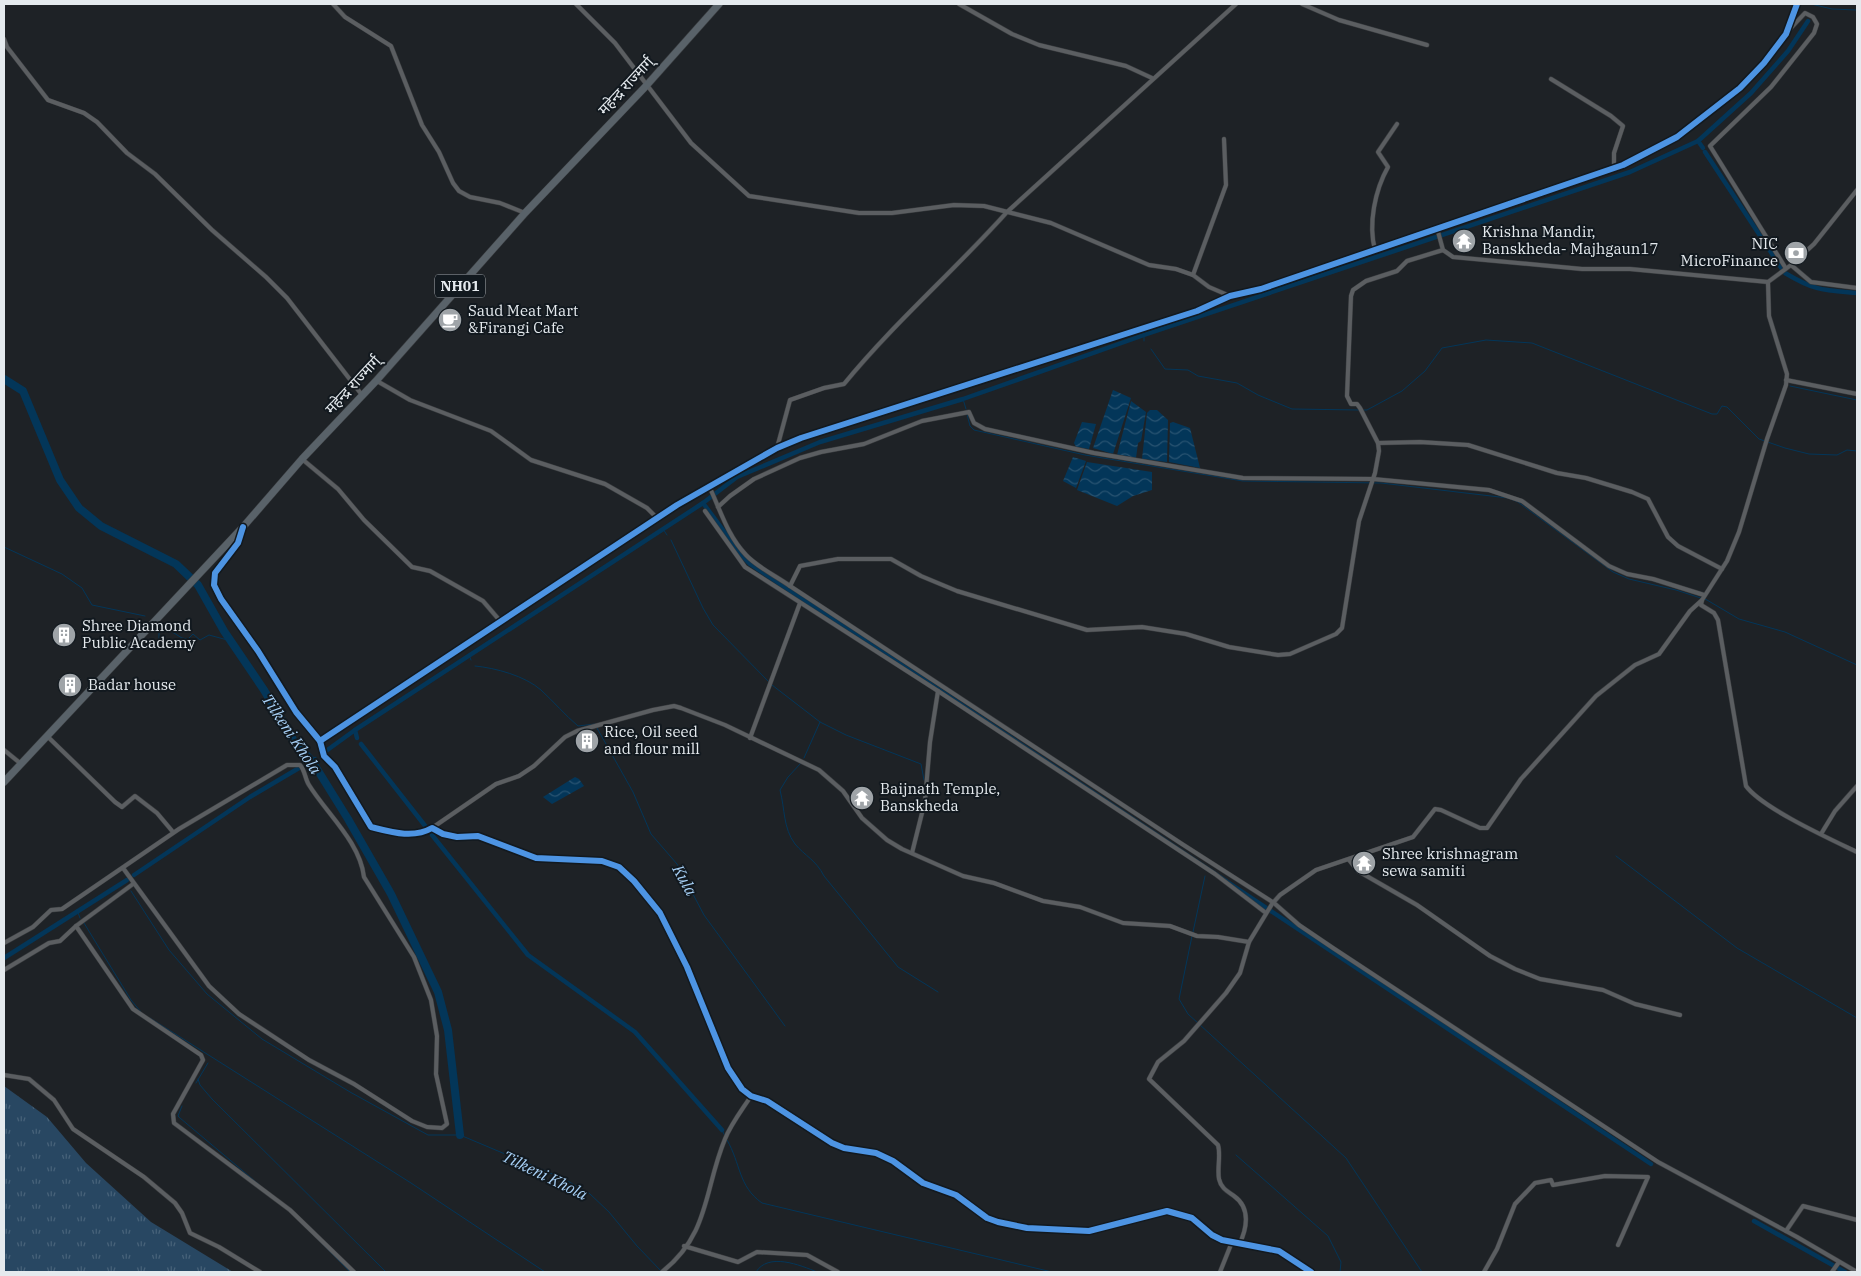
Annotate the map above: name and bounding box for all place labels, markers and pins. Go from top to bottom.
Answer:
place label: Krishna Mandir, Banskheda- Majhgaun17 [1482,222,1658,258]
temple icon: Krishna Mandir, Banskheda- Majhgaun17 [1451,228,1477,254]
place label: NIC MicroFinance [1681,234,1778,270]
bank icon: NIC MicroFinance [1783,240,1809,266]
place label: Saud Meat Mart &Firangi Cafe [468,301,578,337]
cafe icon: Saud Meat Mart &Firangi Cafe [437,307,463,333]
place label: Shree Diamond Public Academy [82,616,195,652]
building icon: Shree Diamond Public Academy [51,622,77,648]
building icon: Badar house [57,672,83,698]
place label: Badar house [88,675,176,694]
place label: Rice, Oil seed and flour mill [604,722,700,758]
building icon: Rice, Oil seed and flour mill [574,728,600,754]
place label: Baijnath Temple, Banskheda [880,779,1000,815]
temple icon: Baijnath Temple, Banskheda [849,785,875,811]
place label: Shree krishnagram sewa samiti [1382,844,1518,880]
temple icon: Shree krishnagram sewa samiti [1351,850,1377,876]

